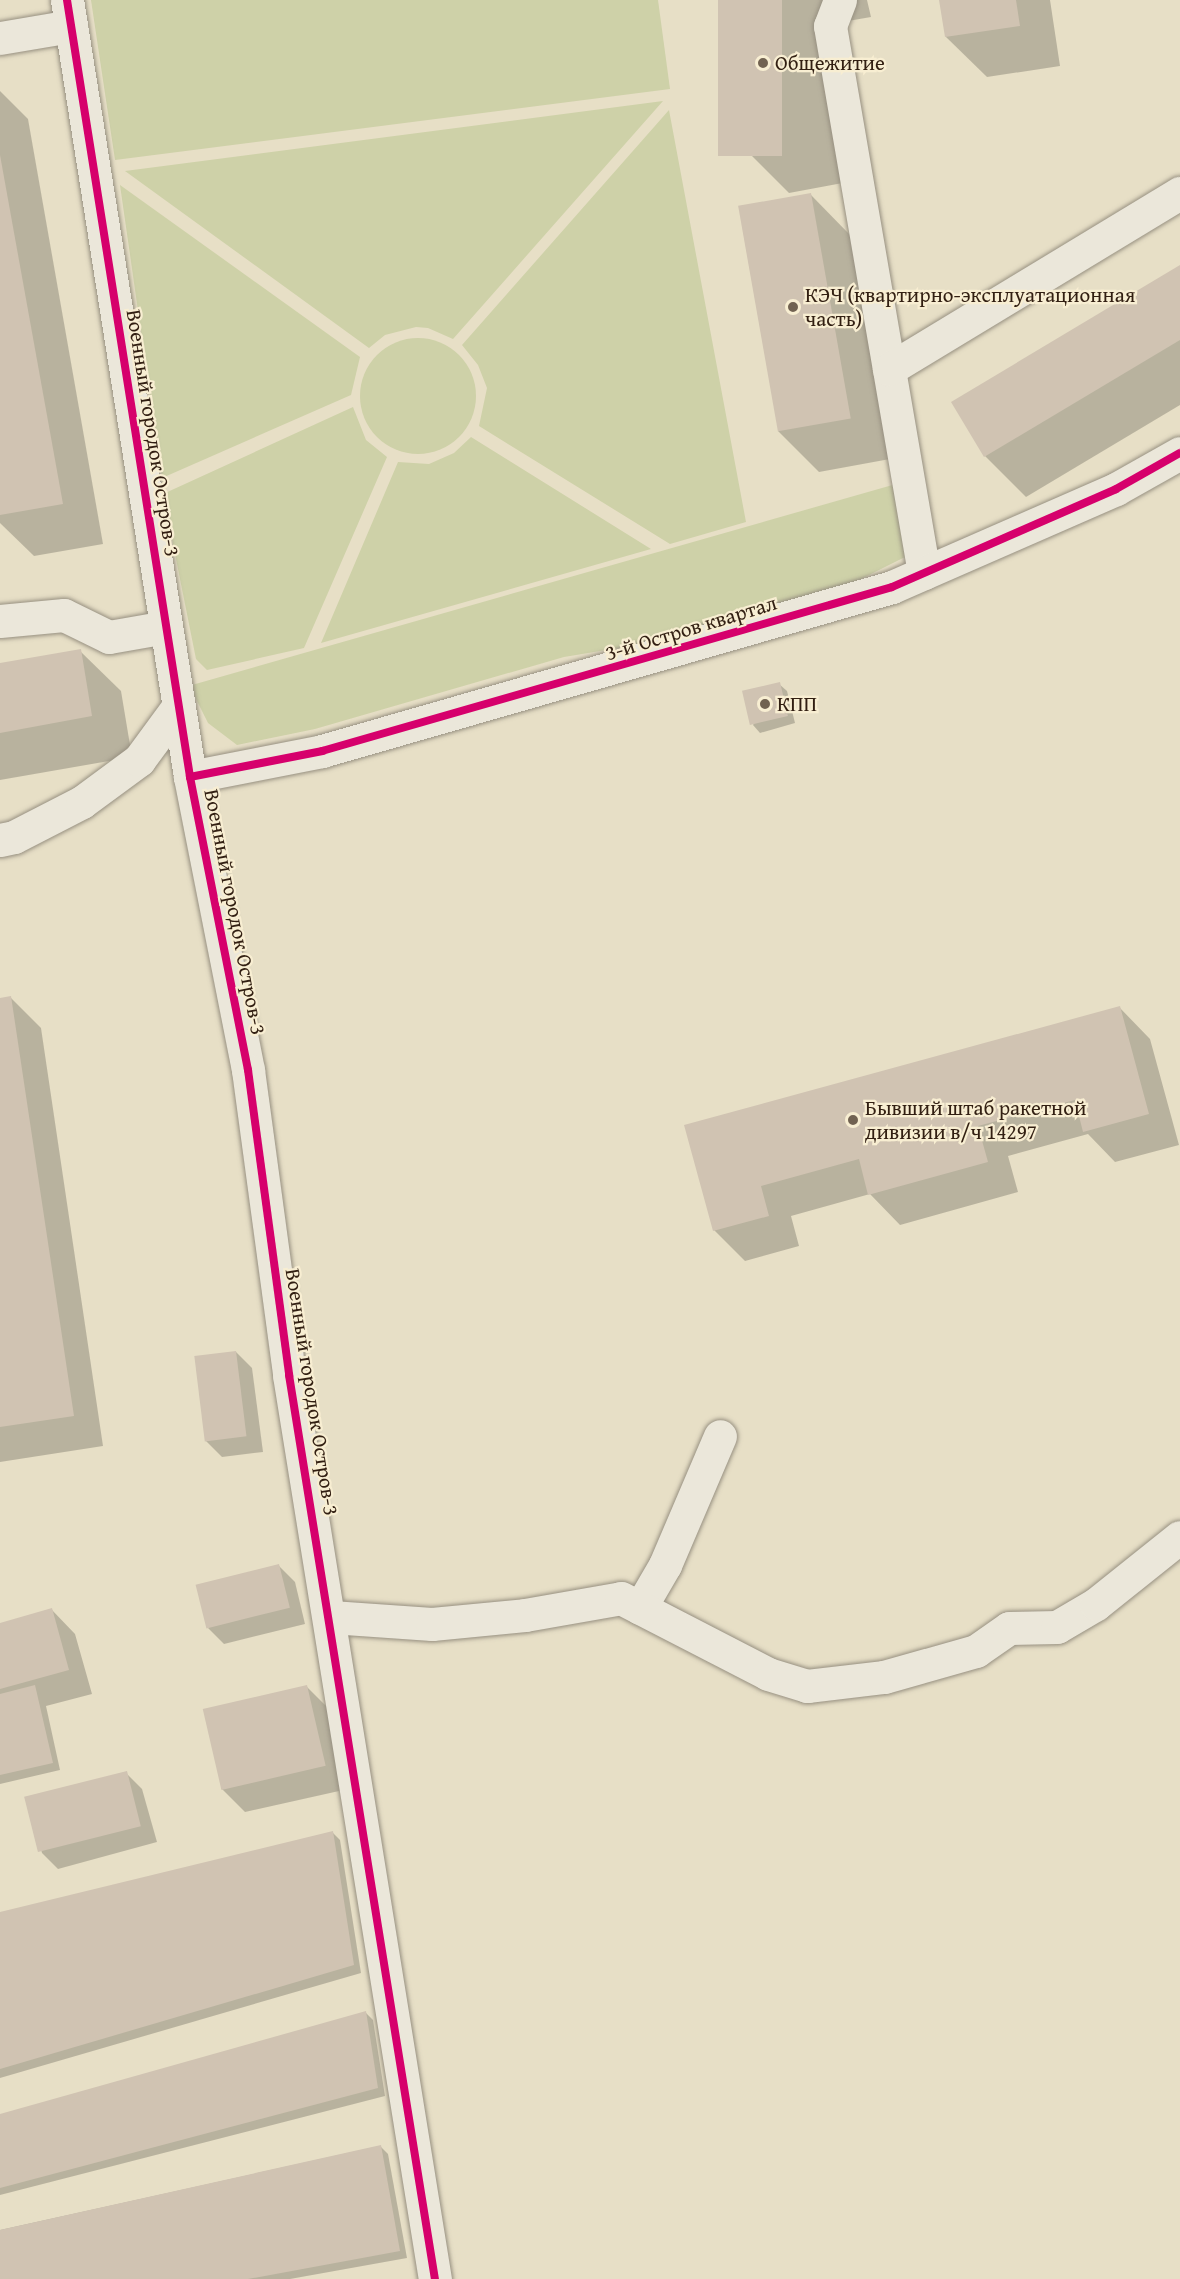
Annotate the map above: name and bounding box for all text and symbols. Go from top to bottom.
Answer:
place label: Общежитие [775,50,885,76]
marker: Общежитие [756,56,770,70]
place label: КЭЧ (квартирно-эксплуатационная часть) [805,282,1135,332]
marker: КЭЧ (квартирно-эксплуатационная часть) [786,300,800,314]
street label: Военный городок Остров-3 [121,308,185,558]
street label: 3-й Остров квартал [602,590,780,666]
place label: КПП [777,691,817,717]
marker: КПП [758,697,772,711]
street label: Военный городок Остров-3 [199,787,271,1037]
place label: Бывший штаб ракетной дивизии в/ч 14297 [865,1095,1086,1145]
marker: Бывший штаб ракетной дивизии в/ч 14297 [846,1113,860,1127]
street label: Военный городок Остров-3 [280,1267,344,1517]

